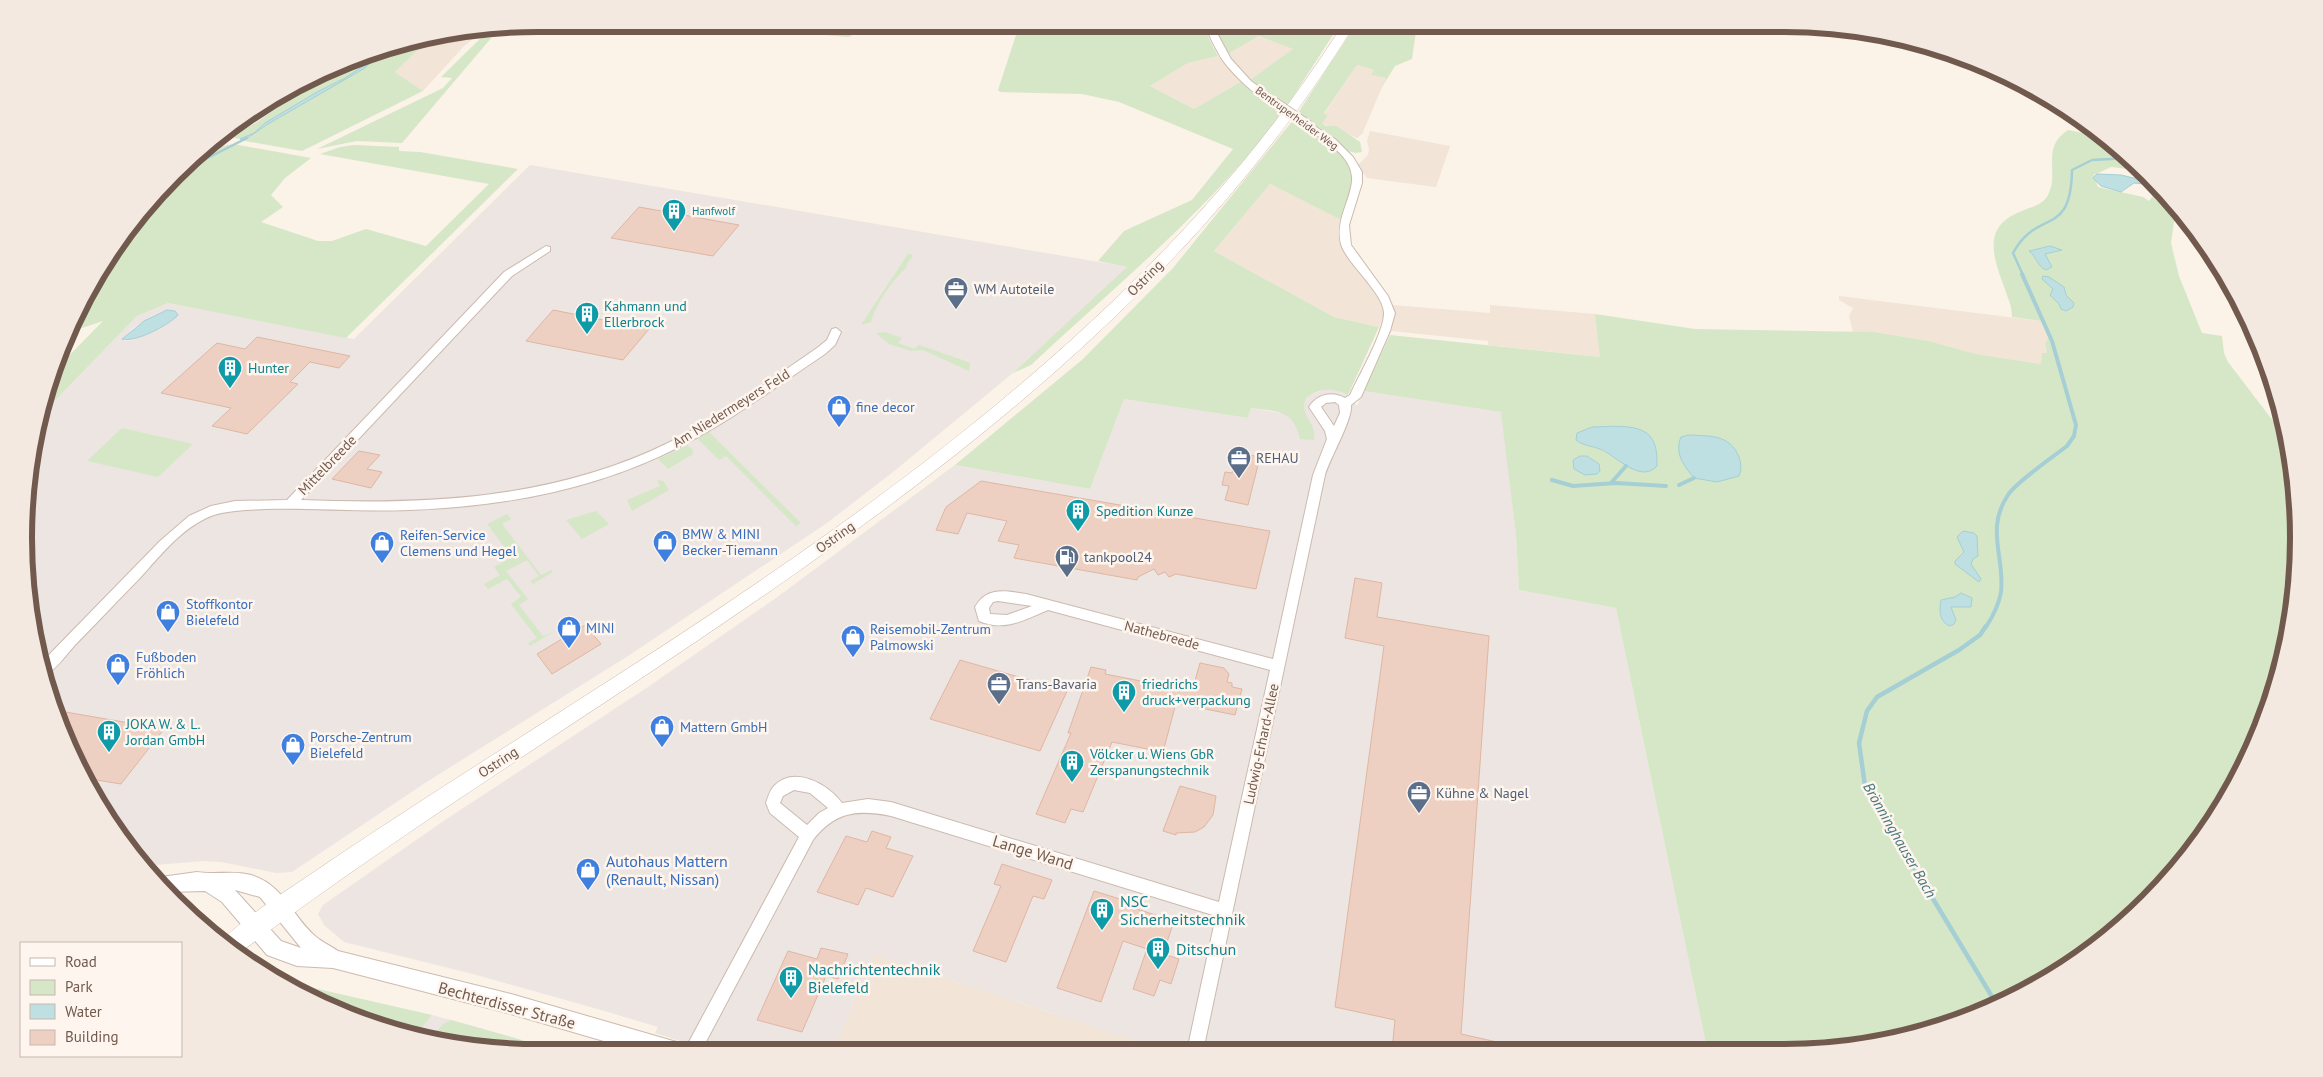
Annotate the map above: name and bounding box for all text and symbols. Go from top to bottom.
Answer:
street label: Bentruperheider Weg [1253,83,1341,153]
building icon: Hanfwolf [661,198,687,232]
place label: Hanfwolf [692,204,735,218]
street label: Ostring [1123,256,1167,300]
office icon: WM Autoteile [943,276,969,310]
place label: WM Autoteile [974,280,1054,298]
place label: Kahmann und Ellerbrock [604,297,687,331]
building icon: Kahmann und Ellerbrock [574,301,600,335]
building icon: Hunter [217,355,243,389]
place label: Hunter [248,359,289,377]
street label: Am Niedermeyers Feld [669,365,793,451]
shop icon: fine decor [826,394,852,428]
place label: fine decor [856,398,915,416]
street label: Mittelbreede [294,431,360,499]
office icon: REHAU [1226,445,1252,479]
place label: REHAU [1256,449,1299,467]
building icon: Spedition Kunze [1065,498,1091,532]
place label: Spedition Kunze [1096,502,1193,520]
street label: Ostring [812,517,858,557]
place label: BMW & MINI Becker-Tiemann [682,525,778,559]
place label: Reifen-Service Clemens und Hegel [400,526,517,560]
shop icon: BMW & MINI Becker-Tiemann [652,529,678,563]
shop icon: Reifen-Service Clemens und Hegel [369,530,395,564]
fuel station icon: tankpool24 [1054,544,1080,578]
place label: tankpool24 [1084,548,1152,566]
place label: Stoffkontor Bielefeld [186,595,253,629]
shop icon: Stoffkontor Bielefeld [155,599,181,633]
shop icon: MINI [556,615,582,649]
street label: Nathebreede [1123,616,1201,654]
place label: MINI [586,619,615,637]
place label: Reisemobil-Zentrum Palmowski [870,620,991,654]
shop icon: Reisemobil-Zentrum Palmowski [840,624,866,658]
place label: Fußboden Fröhlich [136,648,196,682]
shop icon: Fußboden Fröhlich [105,652,131,686]
office icon: Trans-Bavaria [986,671,1012,705]
place label: Trans-Bavaria [1016,675,1097,693]
place label: friedrichs druck+verpackung [1142,675,1251,709]
building icon: friedrichs druck+verpackung [1111,679,1137,713]
street label: Ludwig-Erhard-Allee [1239,682,1283,806]
shop icon: Mattern GmbH [649,714,675,748]
place label: JOKA W. & L. Jordan GmbH [125,715,205,749]
place label: Mattern GmbH [680,718,768,736]
building icon: JOKA W. & L. Jordan GmbH [96,719,122,753]
place label: Porsche-Zentrum Bielefeld [310,728,412,762]
shop icon: Porsche-Zentrum Bielefeld [280,732,306,766]
street label: Ostring [475,742,521,782]
place label: Völcker u. Wiens GbR Zerspanungstechnik [1089,745,1214,779]
building icon: Völcker u. Wiens GbR Zerspanungstechnik [1059,749,1085,783]
water label: Brönninghauser Bach [1859,779,1941,901]
office icon: Kühne & Nagel [1406,780,1432,814]
place label: Kühne & Nagel [1436,784,1528,802]
street label: Lange Wand [990,830,1076,874]
place label: Autohaus Mattern (Renault, Nissan) [606,851,728,889]
shop icon: Autohaus Mattern (Renault, Nissan) [575,857,601,891]
place label: NSC Sicherheitstechnik [1120,891,1246,929]
building icon: NSC Sicherheitstechnik [1089,897,1115,931]
building icon: Ditschun [1145,936,1171,970]
place label: Ditschun [1176,939,1236,959]
legend [20,942,182,1057]
text: Road [65,952,97,971]
place label: Nachrichtentechnik Bielefeld [808,959,941,997]
building icon: Nachrichtentechnik Bielefeld [778,965,804,999]
text: Park [65,977,93,996]
street label: Bechterdisser Straße [436,977,578,1033]
text: Water [65,1002,102,1021]
text: Building [65,1027,119,1046]

